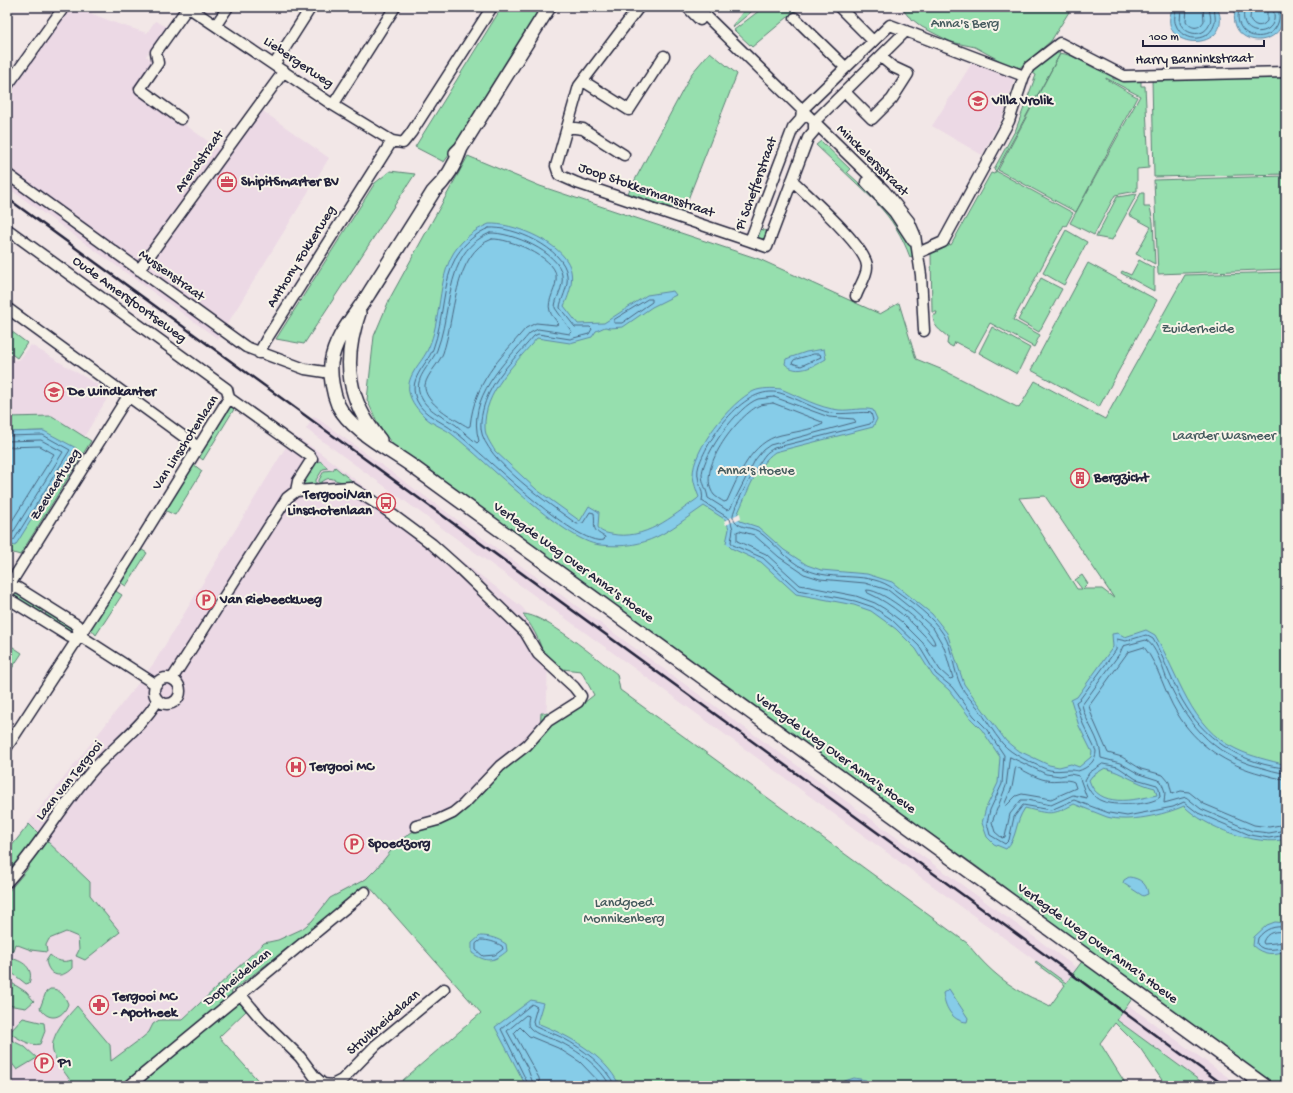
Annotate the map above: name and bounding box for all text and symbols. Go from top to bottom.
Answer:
park label: Anna's Berg [931,16,999,33]
scale bar [1143,22,1264,48]
text: 100 m [1148,31,1179,45]
street label: Liebergerweg [260,33,336,93]
street label: Harry Banninkstraat [1135,50,1254,70]
school or university icon: Villa Vrolik [967,90,989,112]
place label: Villa Vrolik [991,93,1054,110]
street label: Minckelersstraat [832,121,913,202]
street label: Arendstraat [172,127,229,196]
street label: Pi Schefferstraat [732,134,782,234]
street label: Joop Stokkermansstraat [576,160,718,223]
office icon: ShipitSmarter BV [216,171,238,193]
place label: ShipitSmarter BV [241,174,339,191]
street label: Anthony Fokkerweg [264,203,340,311]
street label: Mussenstraat [135,246,208,306]
street label: Oude Amersfoortseweg [69,253,190,347]
park label: Zuiderheide [1162,321,1235,338]
school or university icon: De Windkanter [43,381,65,403]
place label: De Windkanter [66,384,158,401]
street label: Van Linschotenlaan [148,392,223,495]
park label: Laarder Wasmeer [1172,428,1277,445]
street label: Zeevaertweg [27,446,85,524]
park label: Anna's Hoeve [717,463,795,480]
building icon: Bergzicht [1069,467,1091,489]
place label: Bergzicht [1093,470,1150,487]
place label: Tergooi/Van Linschotenlaan [288,487,372,520]
bus stop icon: Tergooi/Van Linschotenlaan [375,492,397,514]
street label: Verlegde Weg Over Anna's Hoeve [488,498,657,628]
parking icon: Van Riebeeckweg [195,589,217,611]
place label: Van Riebeeckweg [219,592,322,609]
street label: Verlegde Weg Over Anna's Hoeve [750,689,919,819]
street label: Laan van Tergooi [33,738,107,824]
hospital icon: Tergooi MC [285,756,307,778]
place label: Tergooi MC [309,759,375,776]
parking icon: Spoedzorg [343,833,365,855]
place label: Spoedzorg [368,836,430,853]
street label: Verlegde Weg Over Anna's Hoeve [1012,879,1181,1009]
park label: Landgoed Monnikenberg [584,895,665,928]
street label: Dopheidelaan [200,945,275,1011]
street label: Struikheidelaan [344,986,424,1059]
place label: Tergooi MC - Apotheek [112,989,179,1022]
pharmacy icon: Tergooi MC - Apotheek [88,994,110,1016]
parking icon: P1 [33,1052,55,1074]
place label: P1 [57,1055,72,1072]

